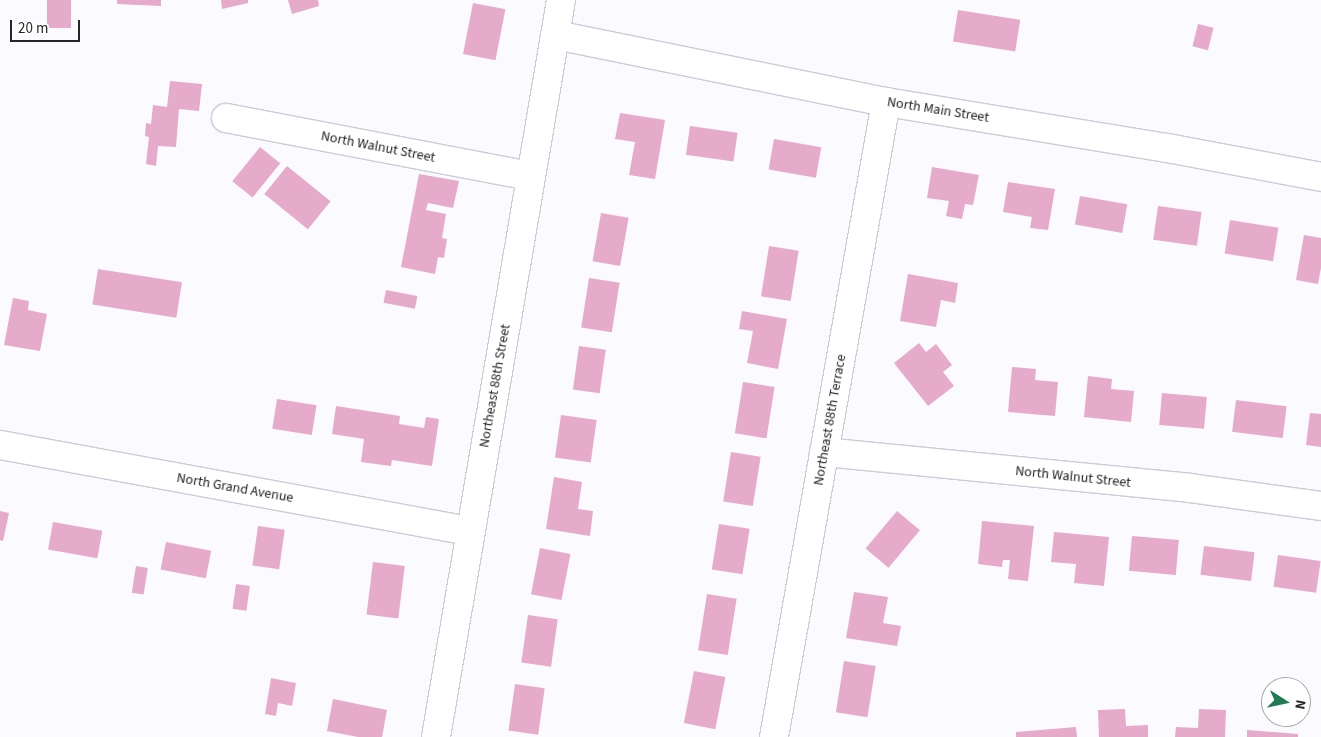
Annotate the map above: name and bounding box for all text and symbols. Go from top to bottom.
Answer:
scale bar [12,10,82,42]
text: 20 m [18,18,48,39]
street label: North Main Street [886,94,990,126]
street label: North Walnut Street [319,128,437,166]
street label: Northeast 88th Street [476,323,514,449]
street label: Northeast 88th Terrace [810,353,850,487]
street label: North Walnut Street [1014,463,1132,491]
street label: North Grand Avenue [175,469,295,507]
north arrow [1261,677,1311,727]
text: N [1289,698,1310,711]

